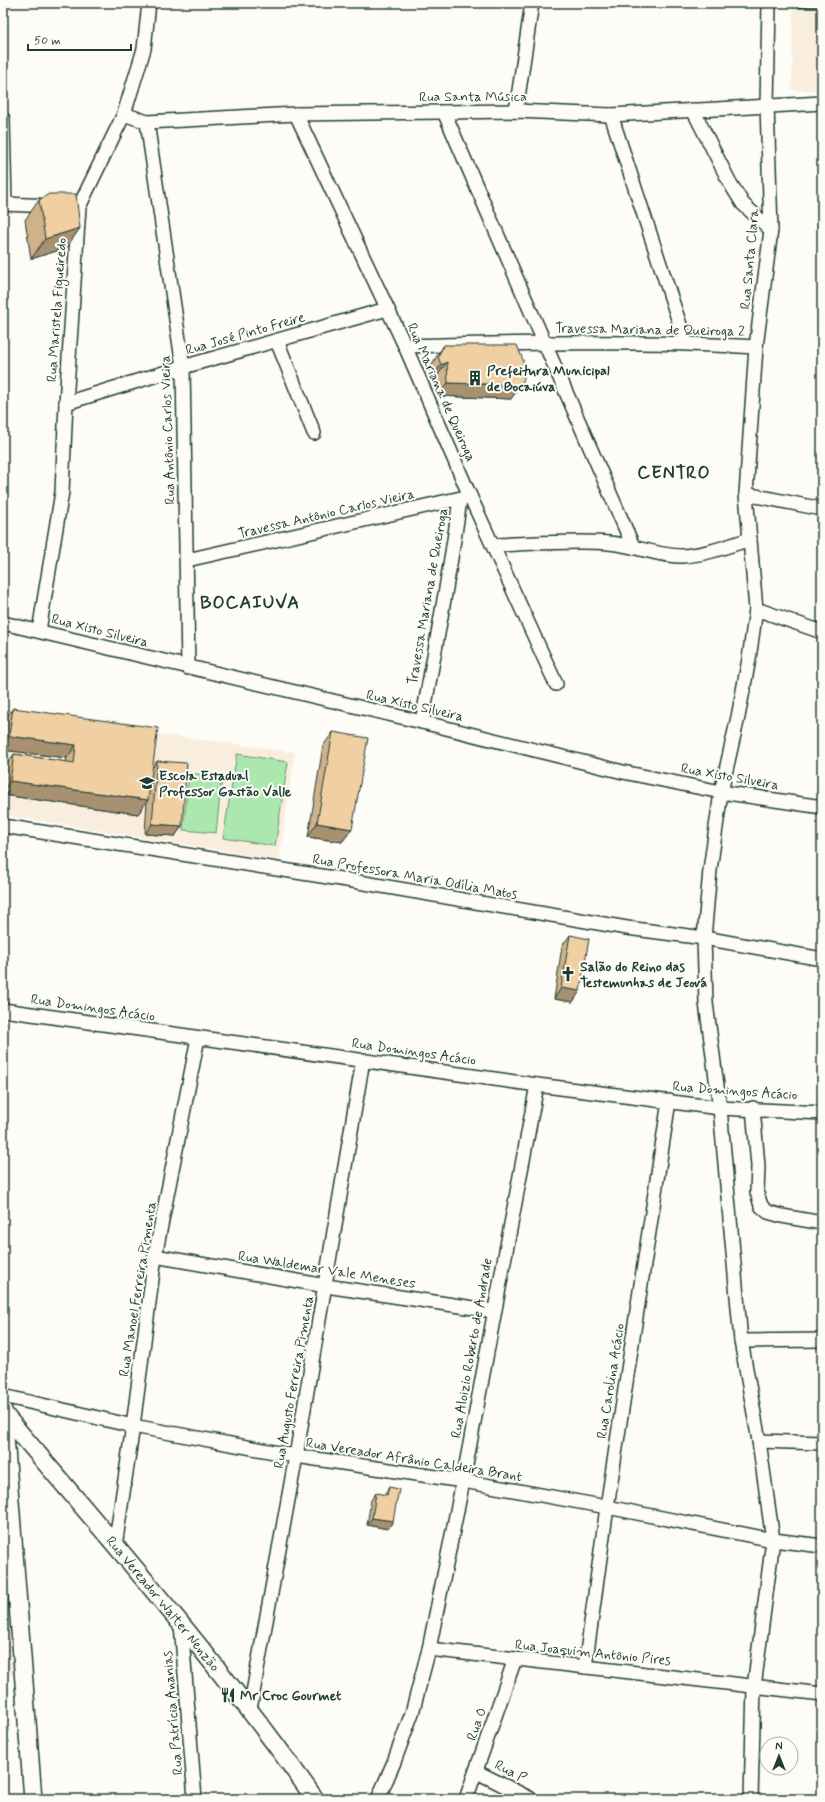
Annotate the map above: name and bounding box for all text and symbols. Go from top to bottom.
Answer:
scale bar [28,26,131,52]
text: 50 m [34,33,61,49]
street label: Rua Santa Música [419,88,527,106]
street label: Rua Santa Clara [737,207,763,310]
street label: Rua Maristela Figueiredo [43,237,72,383]
street label: Rua José Pinto Freire [183,308,307,360]
street label: Travessa Mariana de Queiroga 2 [555,319,745,341]
street label: Rua Mariana de Queiroga [402,320,480,465]
street label: Rua Antônio Carlos Vieira [156,355,180,505]
place label: Prefeitura Municipal de Bocaiúva [487,362,610,396]
building icon: Prefeitura Municipal de Bocaiúva [466,369,484,387]
district label: CENTRO [637,461,711,485]
street label: Travessa Antônio Carlos Vieira [236,485,416,543]
street label: Travessa Mariana de Queiroga [404,506,452,686]
district label: BOCAIUVA [200,591,300,615]
street label: Rua Xisto Silveira [49,610,150,652]
street label: Rua Xisto Silveira [364,686,465,726]
street label: Rua Xisto Silveira [679,760,780,794]
place label: Escola Estadual Professor Gastão Valle [159,767,292,801]
school or university icon: Escola Estadual Professor Gastão Valle [138,774,156,792]
street label: Rua Professora Maria Odília Matos [311,850,519,904]
place label: Salão do Reino das Testemunhas de Jeová [580,958,707,992]
church icon: Salão do Reino das Testemunhas de Jeová [559,965,577,983]
street label: Rua Domingos Acácio [30,990,156,1026]
street label: Rua Domingos Acácio [351,1034,477,1070]
street label: Rua Domingos Acácio [672,1078,798,1104]
street label: Rua Manoel Ferreira Pimenta [115,1200,161,1378]
street label: Rua Waldemar Vale Meneses [237,1247,417,1293]
street label: Rua Aloizio Roberto de Andrade [447,1257,497,1440]
street label: Rua Augusto Ferreira Pimenta [270,1294,318,1470]
street label: Rua Carolina Acácio [593,1322,629,1440]
street label: Rua Vereador Afrânio Caldeira Brant [305,1434,523,1486]
street label: Rua Vereador Walter Nenzão [102,1533,224,1675]
street label: Rua Joaquim Antônio Pires [514,1636,672,1670]
street label: Rua Patrícia Ananias [159,1649,187,1776]
restaurant icon: Mr Croc Gourmet [219,1686,237,1704]
place label: Mr Croc Gourmet [240,1687,342,1705]
street label: Rua O [463,1705,491,1743]
north arrow [759,1736,799,1776]
text: N [775,1740,783,1754]
street label: Rua P [492,1756,530,1788]

